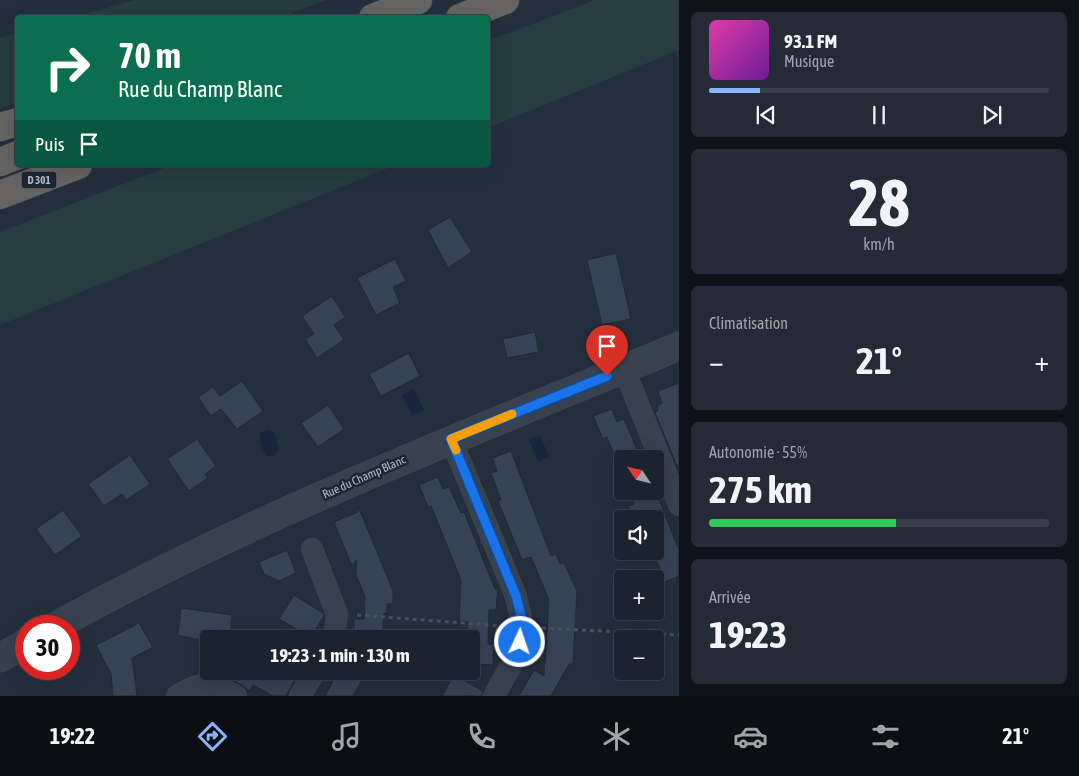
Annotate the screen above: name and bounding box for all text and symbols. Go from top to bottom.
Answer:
text: 93.1 FM [784,30,837,52]
icon: right [35,35,100,100]
text: 70 m [118,35,181,75]
text: Musique [784,52,834,70]
text: Rue du Champ Blanc [118,76,282,102]
icon: previous [752,101,780,129]
icon: pause [865,101,893,129]
icon: next [978,101,1006,129]
icon: arrive [75,130,103,158]
text: Puis [35,133,65,155]
text: 28 [848,165,910,240]
road number: D 301 [22,172,56,188]
text: km/h [863,235,895,253]
text: Climatisation [709,314,788,332]
pin [586,325,628,376]
icon: arrive [593,332,621,360]
text: 21° [856,339,902,382]
text: − [709,345,724,377]
text: + [1034,345,1049,377]
text: Autonomie · 55% [709,443,807,461]
north arrow [614,450,664,500]
map controls [614,450,664,680]
street label: Rue du Champ Blanc [320,452,408,502]
text: 275 km [709,468,812,511]
button: sound [614,510,664,560]
button: + [614,570,664,620]
text: Arrivée [709,588,751,606]
text: 19:23 [709,613,787,656]
speed limit sign: 30 [15,615,80,680]
position arrow [493,615,545,667]
button: − [614,630,664,680]
text: 19:23 · 1 min · 130 m [270,644,410,666]
icon: directions [195,719,230,754]
icon: music [329,719,364,754]
icon: phone [464,719,499,754]
icon: climate [599,719,634,754]
icon: car [733,719,768,754]
icon: filters [868,719,903,754]
text: 19:22 [50,723,95,749]
text: 21° [1002,723,1029,749]

